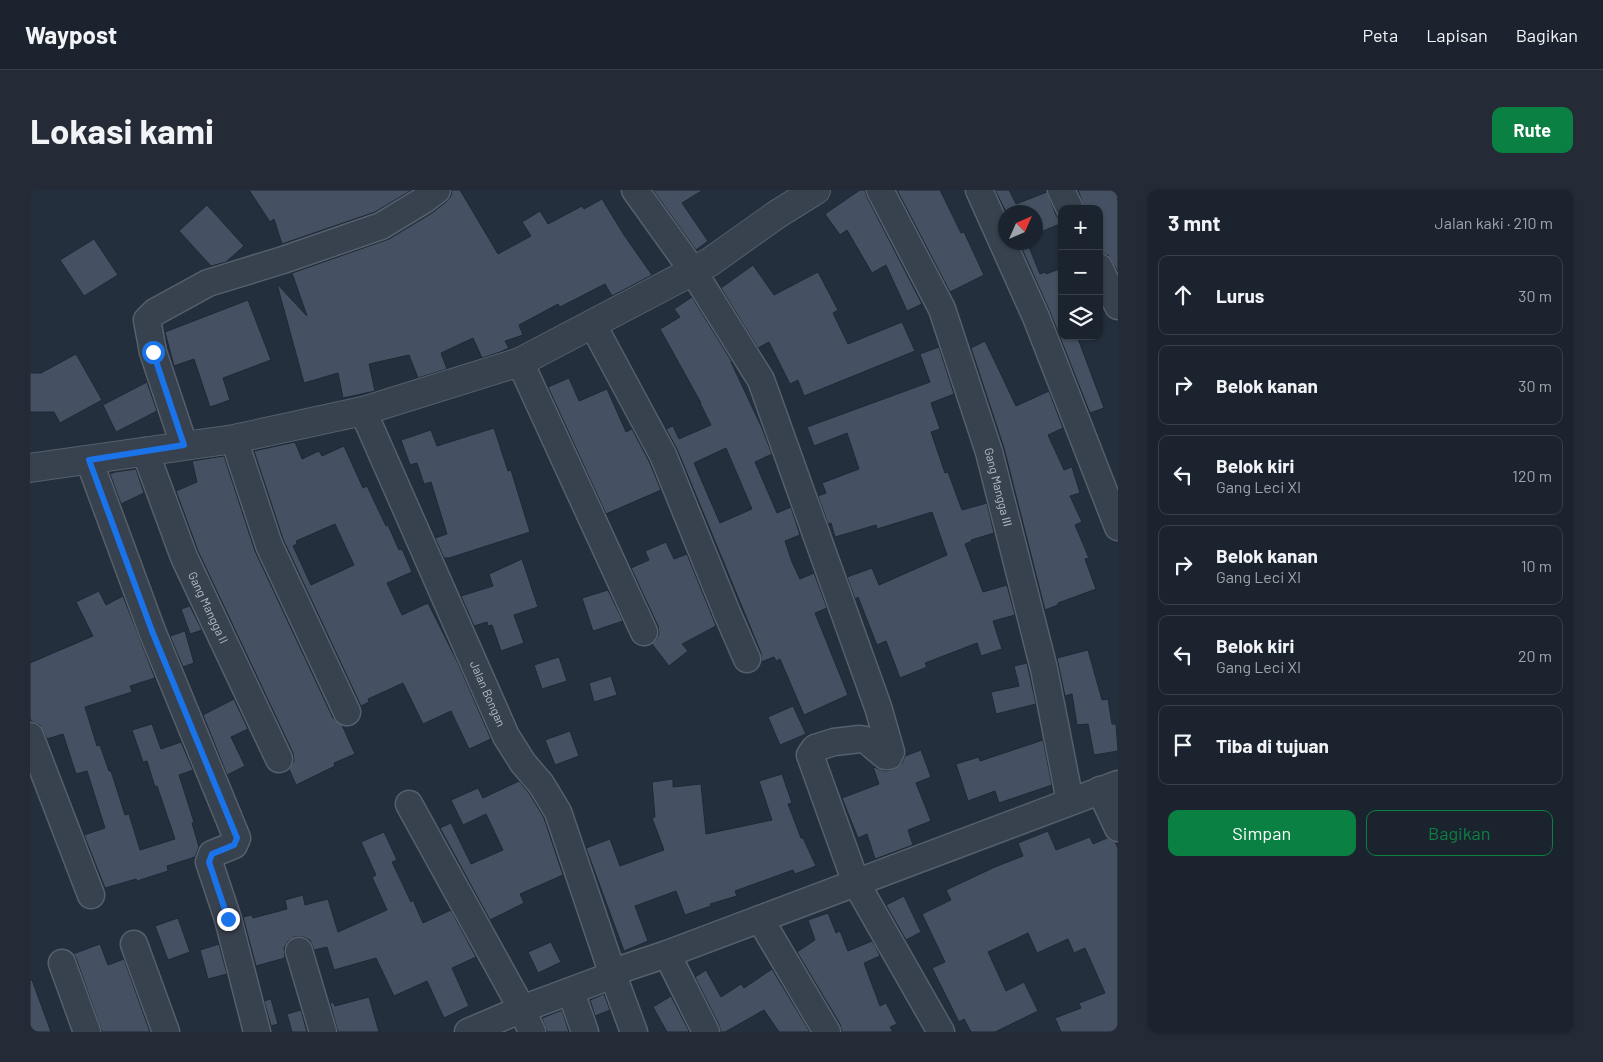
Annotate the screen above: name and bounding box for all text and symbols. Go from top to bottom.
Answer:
text: Waypost [25,20,117,49]
text: Peta [1363,24,1398,46]
text: Lapisan [1426,24,1488,46]
text: Bagikan [1516,24,1578,46]
button: Rute [1492,107,1573,153]
text: Lokasi kami [30,109,214,151]
north arrow [998,205,1043,250]
map controls [1058,205,1103,340]
button: + [1058,205,1103,250]
text: 3 mnt [1168,210,1221,235]
text: Jalan kaki · 210 m [1435,213,1553,232]
button: − [1058,250,1103,295]
icon: ahead [1169,281,1197,309]
text: Lurus [1216,284,1264,307]
text: 30 m [1518,286,1552,305]
button: layers [1058,295,1103,340]
route start [142,341,165,364]
icon: right [1169,371,1197,399]
text: Belok kanan [1216,374,1318,397]
text: 30 m [1518,376,1552,395]
street label: Gang Mangga III [982,446,1016,528]
text: Belok kiri [1216,454,1294,477]
icon: left [1169,461,1197,489]
text: 120 m [1512,466,1552,485]
text: Gang Leci XI [1216,477,1301,496]
text: Belok kanan [1216,544,1318,567]
icon: right [1169,551,1197,579]
text: 10 m [1521,556,1552,575]
text: Gang Leci XI [1216,567,1301,586]
street label: Gang Mangga II [186,569,232,645]
text: Belok kiri [1216,634,1294,657]
icon: left [1169,641,1197,669]
text: 20 m [1518,646,1552,665]
text: Gang Leci XI [1216,657,1301,676]
street label: Jalan Bongan [468,658,509,728]
icon: arrive [1169,731,1197,759]
text: Tiba di tujuan [1216,734,1329,757]
button: Simpan [1168,810,1356,856]
button: Bagikan [1366,810,1553,856]
route end [217,908,240,931]

